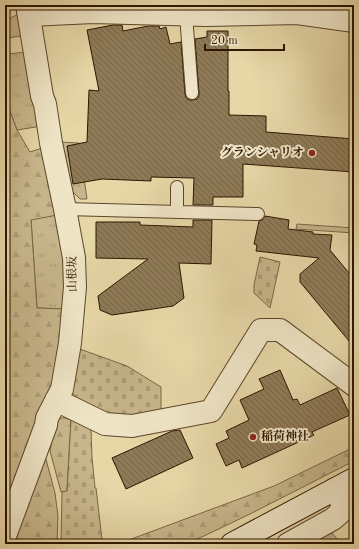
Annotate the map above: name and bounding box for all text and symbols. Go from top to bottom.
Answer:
scale bar [205,26,284,52]
text: 20 m [211,35,238,47]
place label: グランシャリオ [221,145,304,159]
marker: グランシャリオ [307,148,317,158]
street label: 山根坂 [65,256,79,292]
place label: 稲荷神社 [261,429,309,443]
marker: 稲荷神社 [248,432,258,442]

